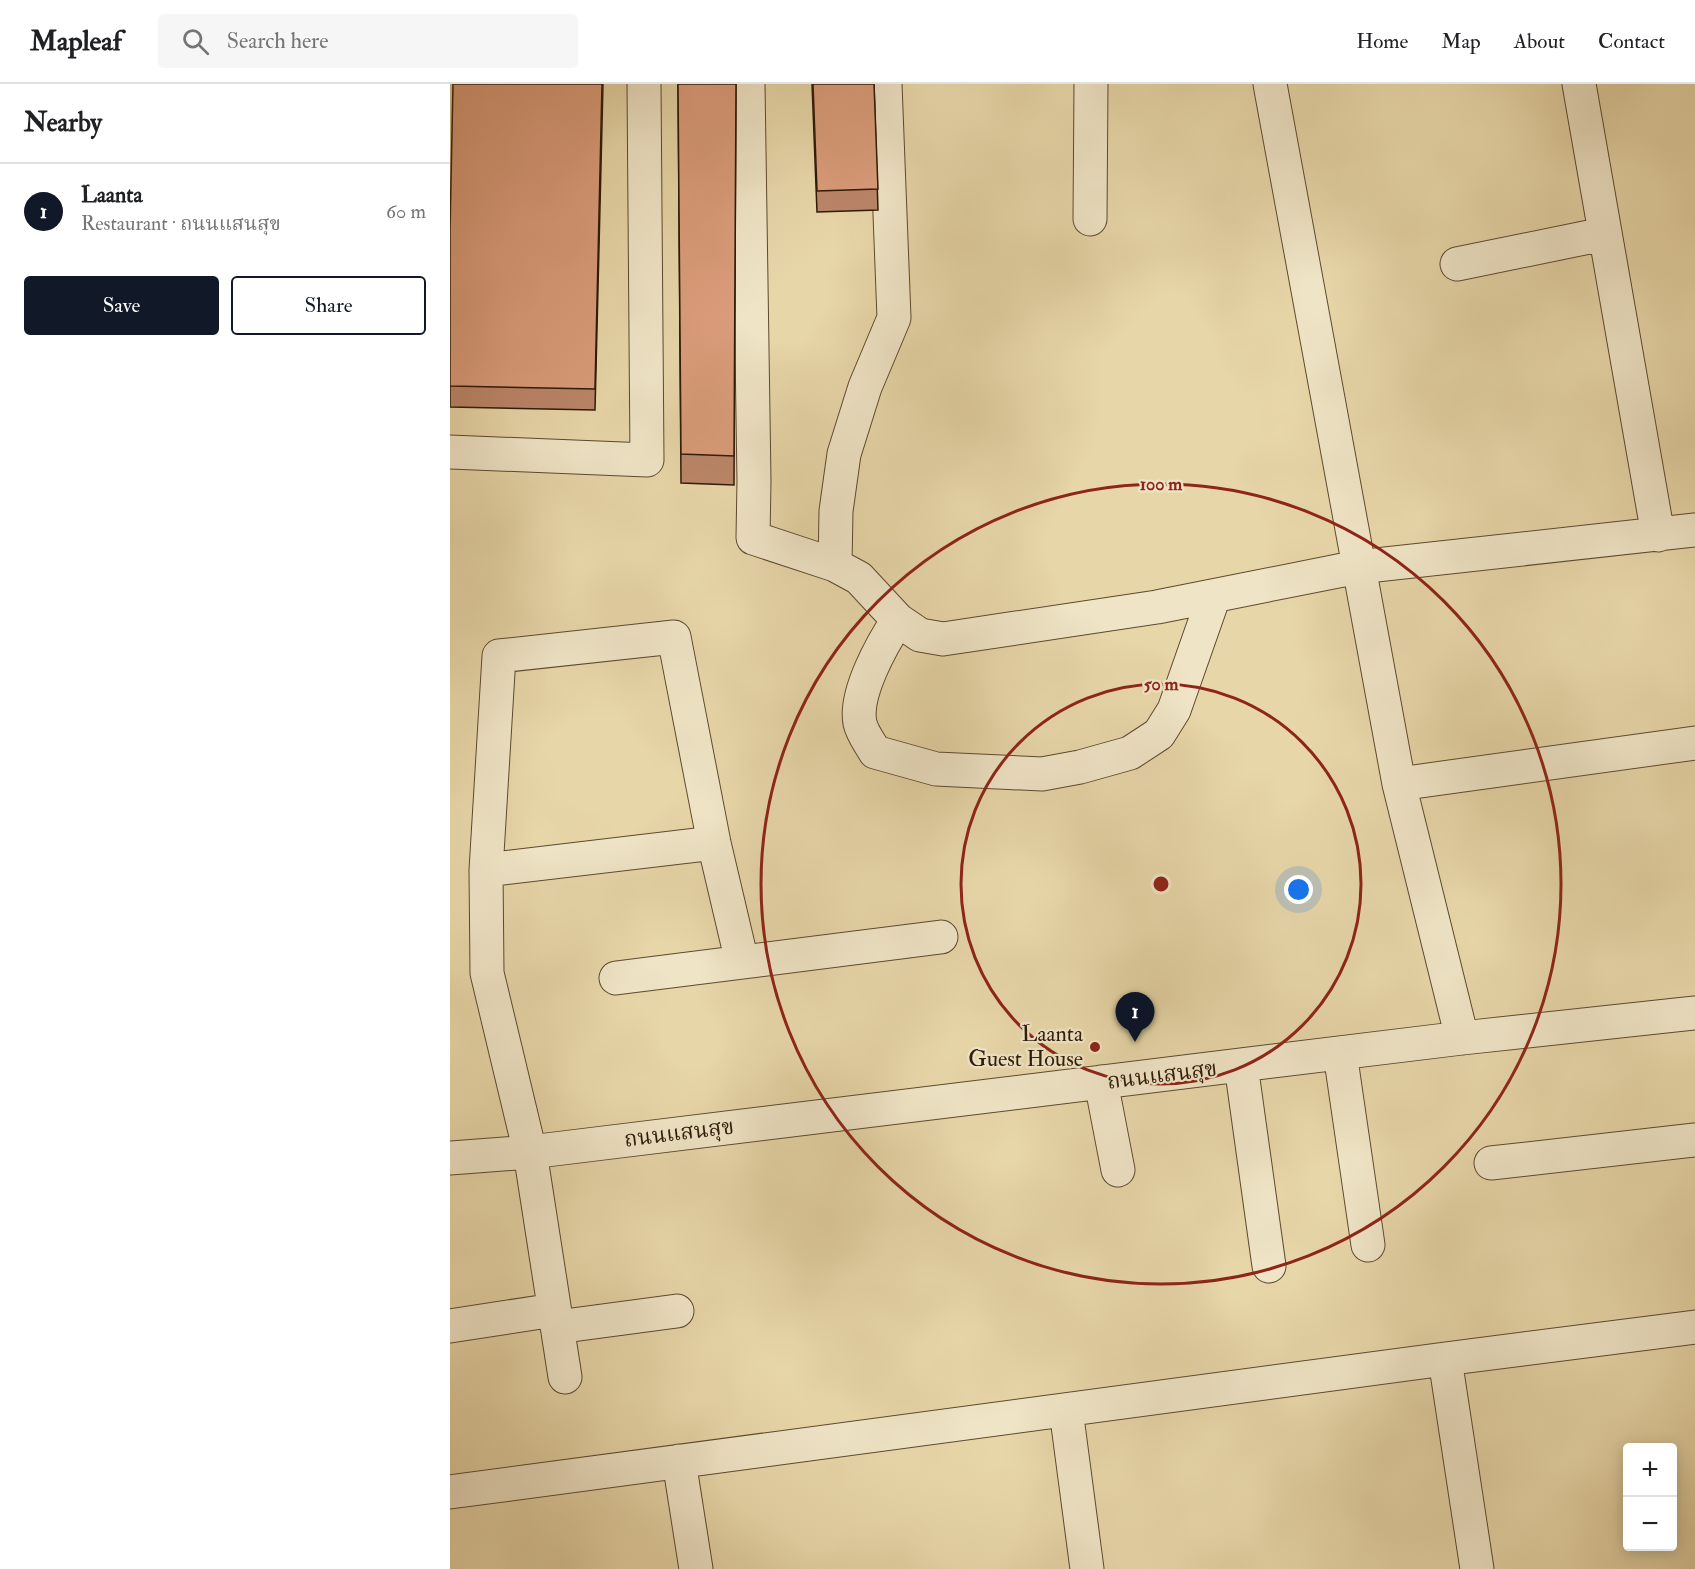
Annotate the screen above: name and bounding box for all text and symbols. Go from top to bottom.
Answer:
search box [158,14,578,68]
text: Mapleaf [30,24,122,59]
icon: search [179,25,212,58]
text: Search here [227,27,328,55]
text: Home [1356,28,1408,55]
text: Map [1441,28,1481,55]
text: About [1514,28,1565,55]
text: Contact [1598,28,1665,55]
text: Nearby [24,107,102,139]
text: Laanta [81,181,142,209]
text: 1 [40,199,47,224]
text: 60 m [386,199,426,224]
text: Restaurant · ถนนแสนสุข [81,211,281,236]
button: Save [24,276,219,335]
button: Share [231,276,426,335]
text: 100 m [1140,473,1183,496]
text: 50 m [1144,673,1179,696]
centre of rings [1151,874,1171,894]
your location [1284,875,1313,904]
pin: 1 [1116,992,1154,1042]
place label: Laanta Guest House [968,1020,1084,1073]
marker: Laanta Guest House [1088,1040,1102,1054]
street label: ถนนแสนสุข [1105,1054,1219,1096]
street label: ถนนแสนสุข [622,1112,736,1154]
map controls [1623,1443,1677,1551]
button: + [1623,1443,1677,1497]
button: − [1623,1497,1677,1551]

